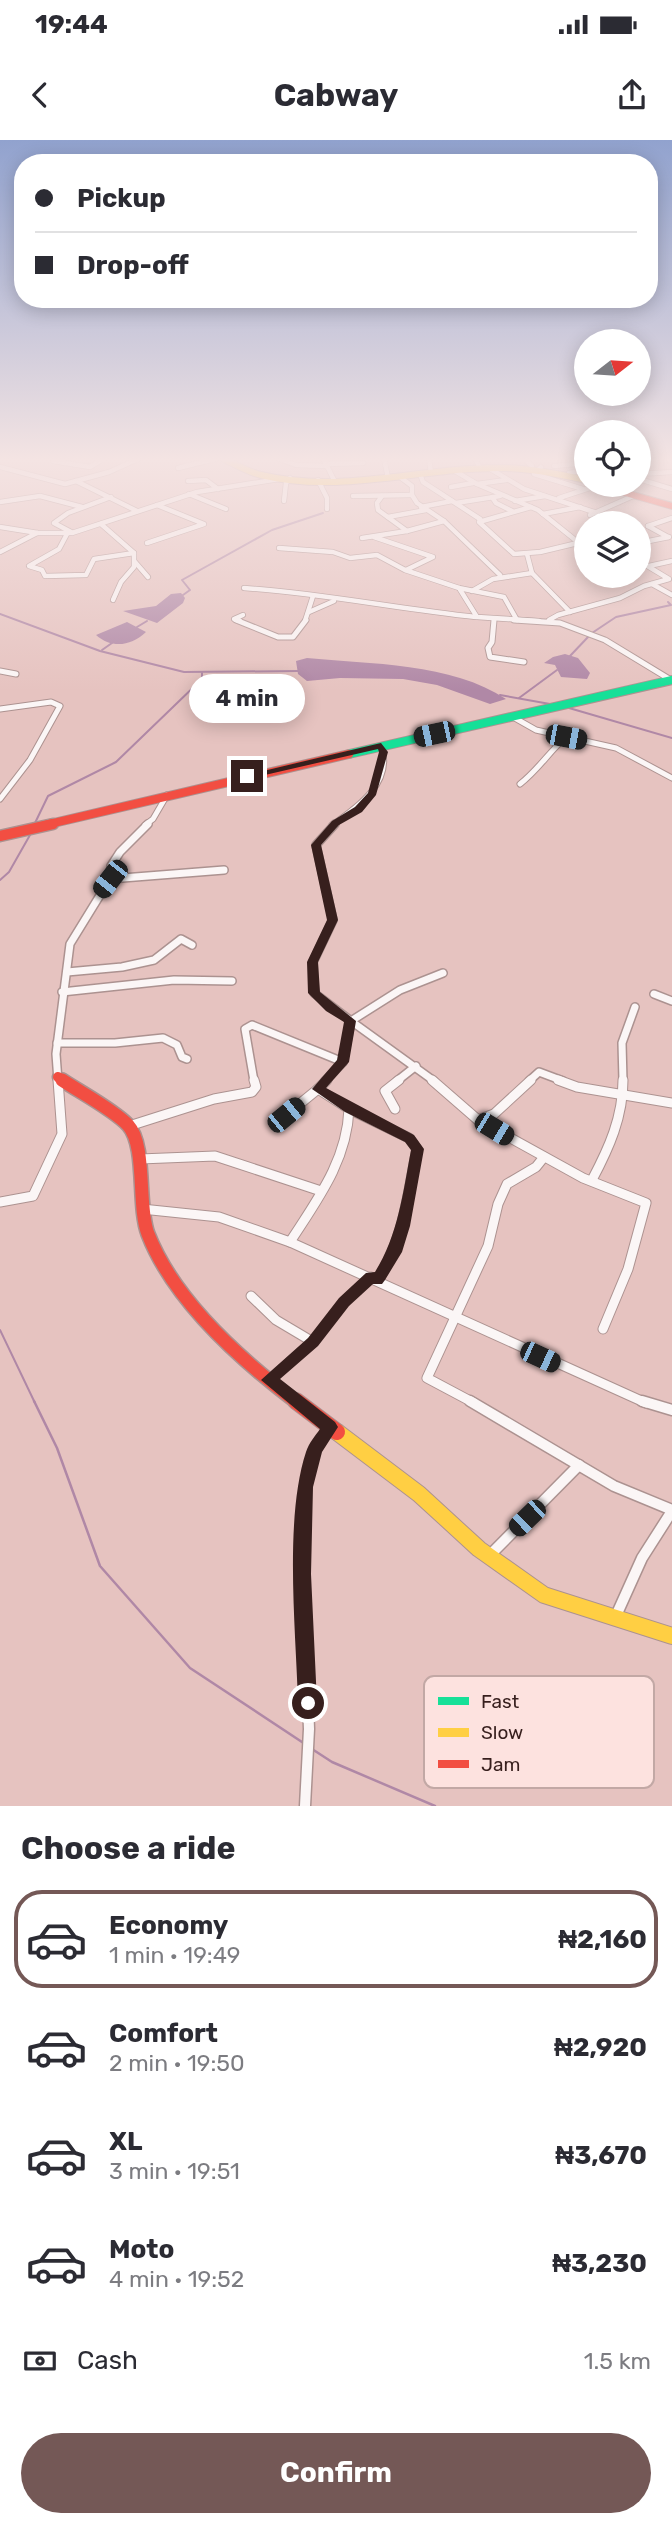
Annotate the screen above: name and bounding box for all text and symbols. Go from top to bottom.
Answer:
text: 19:44 [35,9,108,40]
icon: back [21,76,59,114]
text: Cabway [274,76,398,114]
icon: share [613,76,651,114]
text: Pickup [77,183,166,214]
text: Drop-off [77,250,189,281]
north arrow [574,329,651,406]
map controls [574,329,651,588]
button: locate [574,420,651,497]
button: layers [574,511,651,588]
callout: 4 min [189,674,305,724]
text: 4 min [215,684,279,712]
car [412,719,457,749]
car [544,723,589,751]
route end [231,760,263,792]
car [89,856,132,902]
car [264,1094,309,1136]
car [471,1109,518,1149]
car [517,1339,564,1375]
car [505,1496,550,1540]
legend [424,1676,654,1788]
route start [292,1687,324,1719]
text: Fast [481,1690,520,1713]
text: Slow [481,1721,523,1744]
text: Jam [481,1753,520,1776]
text: Choose a ride [21,1829,235,1867]
icon: car [25,1908,88,1971]
text: Economy [109,1910,228,1941]
text: ₦2,160 [558,1924,647,1955]
text: 1 min · 19:49 [109,1941,240,1969]
icon: car [25,2016,88,2079]
text: Comfort [109,2018,218,2049]
text: ₦2,920 [554,2032,647,2063]
text: 2 min · 19:50 [109,2049,245,2077]
icon: car [25,2124,88,2187]
text: XL [109,2126,142,2157]
text: ₦3,670 [555,2140,647,2171]
text: 3 min · 19:51 [109,2157,240,2185]
icon: car [25,2232,88,2295]
text: Moto [109,2234,174,2265]
text: ₦3,230 [552,2248,647,2279]
text: 4 min · 19:52 [109,2265,244,2293]
icon: cash [21,2342,59,2380]
text: Cash [77,2345,138,2376]
text: 1.5 km [584,2347,651,2375]
button: Confirm [21,2433,651,2513]

